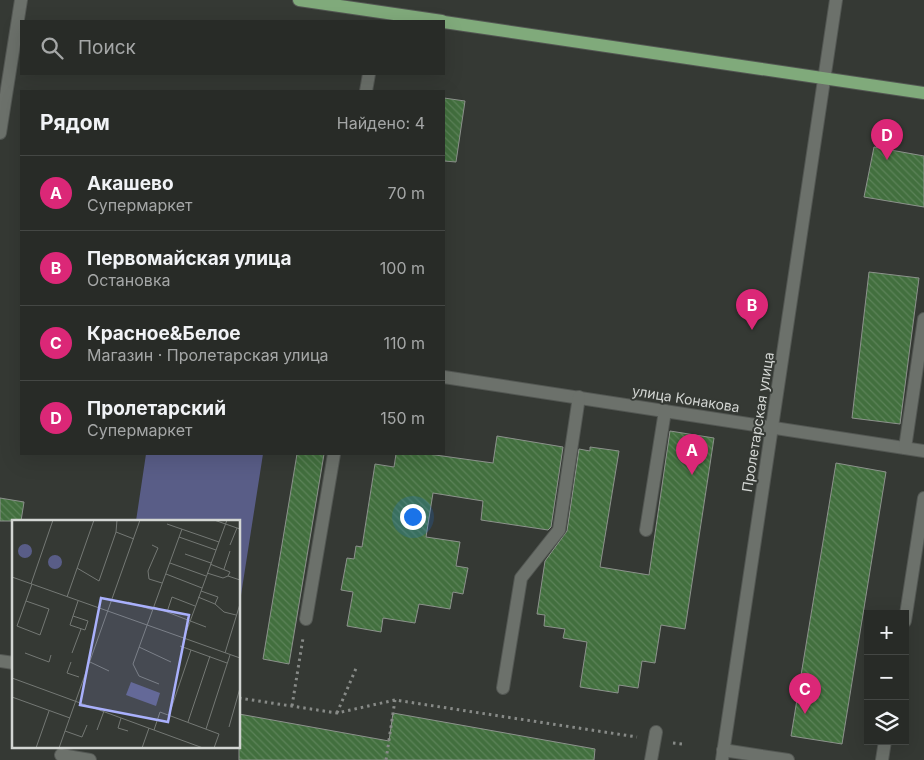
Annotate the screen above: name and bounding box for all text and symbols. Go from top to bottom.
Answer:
search box [20,20,445,75]
icon: search [38,34,66,62]
text: Поиск [78,36,136,59]
text: Рядом [40,110,110,135]
text: Найдено: 4 [337,113,425,133]
pin: D [871,119,903,160]
text: Акашево [87,172,174,195]
text: A [50,183,62,203]
text: 70 m [388,183,425,203]
text: Супермаркет [87,195,192,215]
text: Первомайская улица [87,247,292,270]
text: B [51,258,61,278]
text: 100 m [380,258,425,278]
text: Остановка [87,270,171,290]
pin: B [736,289,768,330]
text: Красное&Белое [87,322,241,345]
text: C [50,333,62,353]
text: 110 m [383,333,425,353]
text: Магазин · Пролетарская улица [87,345,329,365]
street label: Пролетарская улица [738,351,777,493]
street label: улица Конакова [631,382,741,415]
text: Пролетарский [87,397,226,420]
text: D [50,408,62,428]
text: 150 m [380,408,425,428]
text: Супермаркет [87,420,192,440]
pin: A [676,434,708,475]
your location [400,504,426,530]
inset map [12,520,240,748]
map controls [864,610,909,745]
button: + [864,610,909,655]
button: − [864,655,909,700]
pin: C [789,673,821,714]
button: layers [864,700,909,745]

